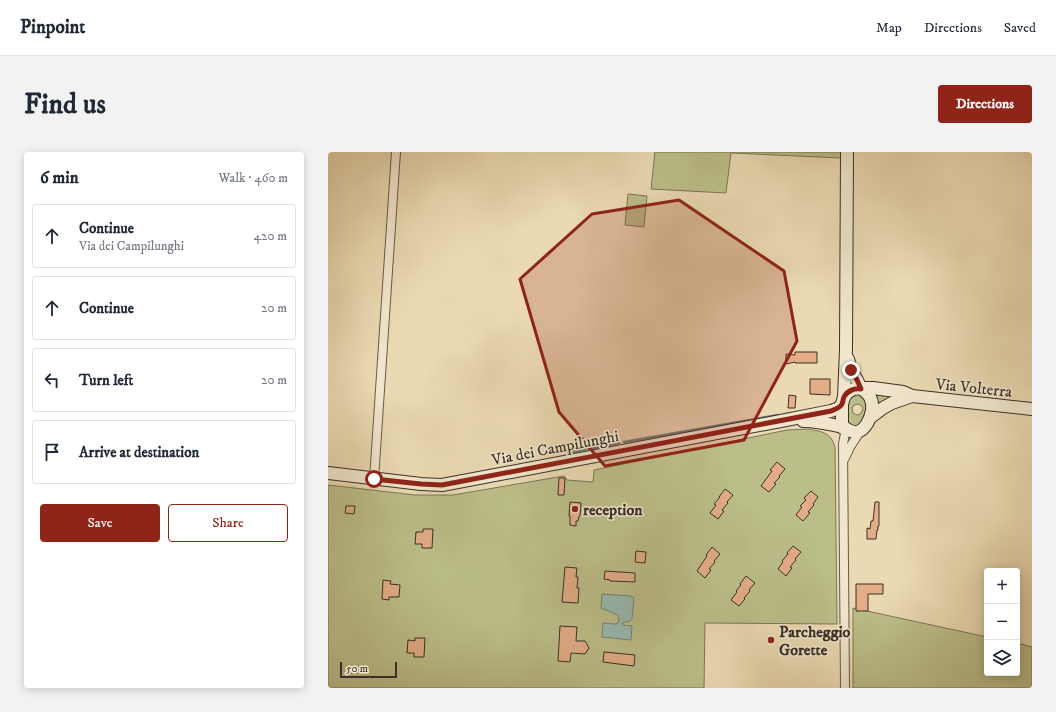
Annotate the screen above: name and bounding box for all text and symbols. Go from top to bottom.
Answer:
text: Pinpoint [20,16,85,39]
text: Map [876,19,902,37]
text: Directions [924,19,982,37]
text: Saved [1004,19,1036,37]
button: Directions [938,85,1032,123]
text: Find us [24,87,106,122]
text: 6 min [40,167,79,189]
text: Walk · 460 m [218,170,288,186]
text: Continue [79,219,134,238]
icon: ahead [41,225,63,247]
text: 420 m [254,228,287,244]
text: Via dei Campilunghi [79,238,184,254]
icon: ahead [41,297,63,319]
text: Continue [79,299,134,318]
text: 20 m [261,300,287,316]
route end [842,361,860,379]
icon: left [41,369,63,391]
text: Turn left [79,371,133,390]
text: 20 m [261,372,287,388]
street label: Via Volterra [934,374,1013,402]
street label: Via dei Campilunghi [489,426,621,470]
icon: arrive [41,441,63,463]
text: Arrive at destination [79,443,199,462]
route start [365,470,383,488]
place label: reception [583,500,643,520]
button: Save [40,504,160,542]
button: Share [168,504,288,542]
marker: reception [570,504,580,514]
map controls [984,568,1020,676]
button: + [984,568,1020,604]
button: − [984,604,1020,640]
place label: Parcheggio Gorette [779,622,851,660]
marker: Parcheggio Gorette [766,635,776,645]
button: layers [984,640,1020,676]
scale bar [340,660,397,679]
text: 50 m [346,662,368,676]

